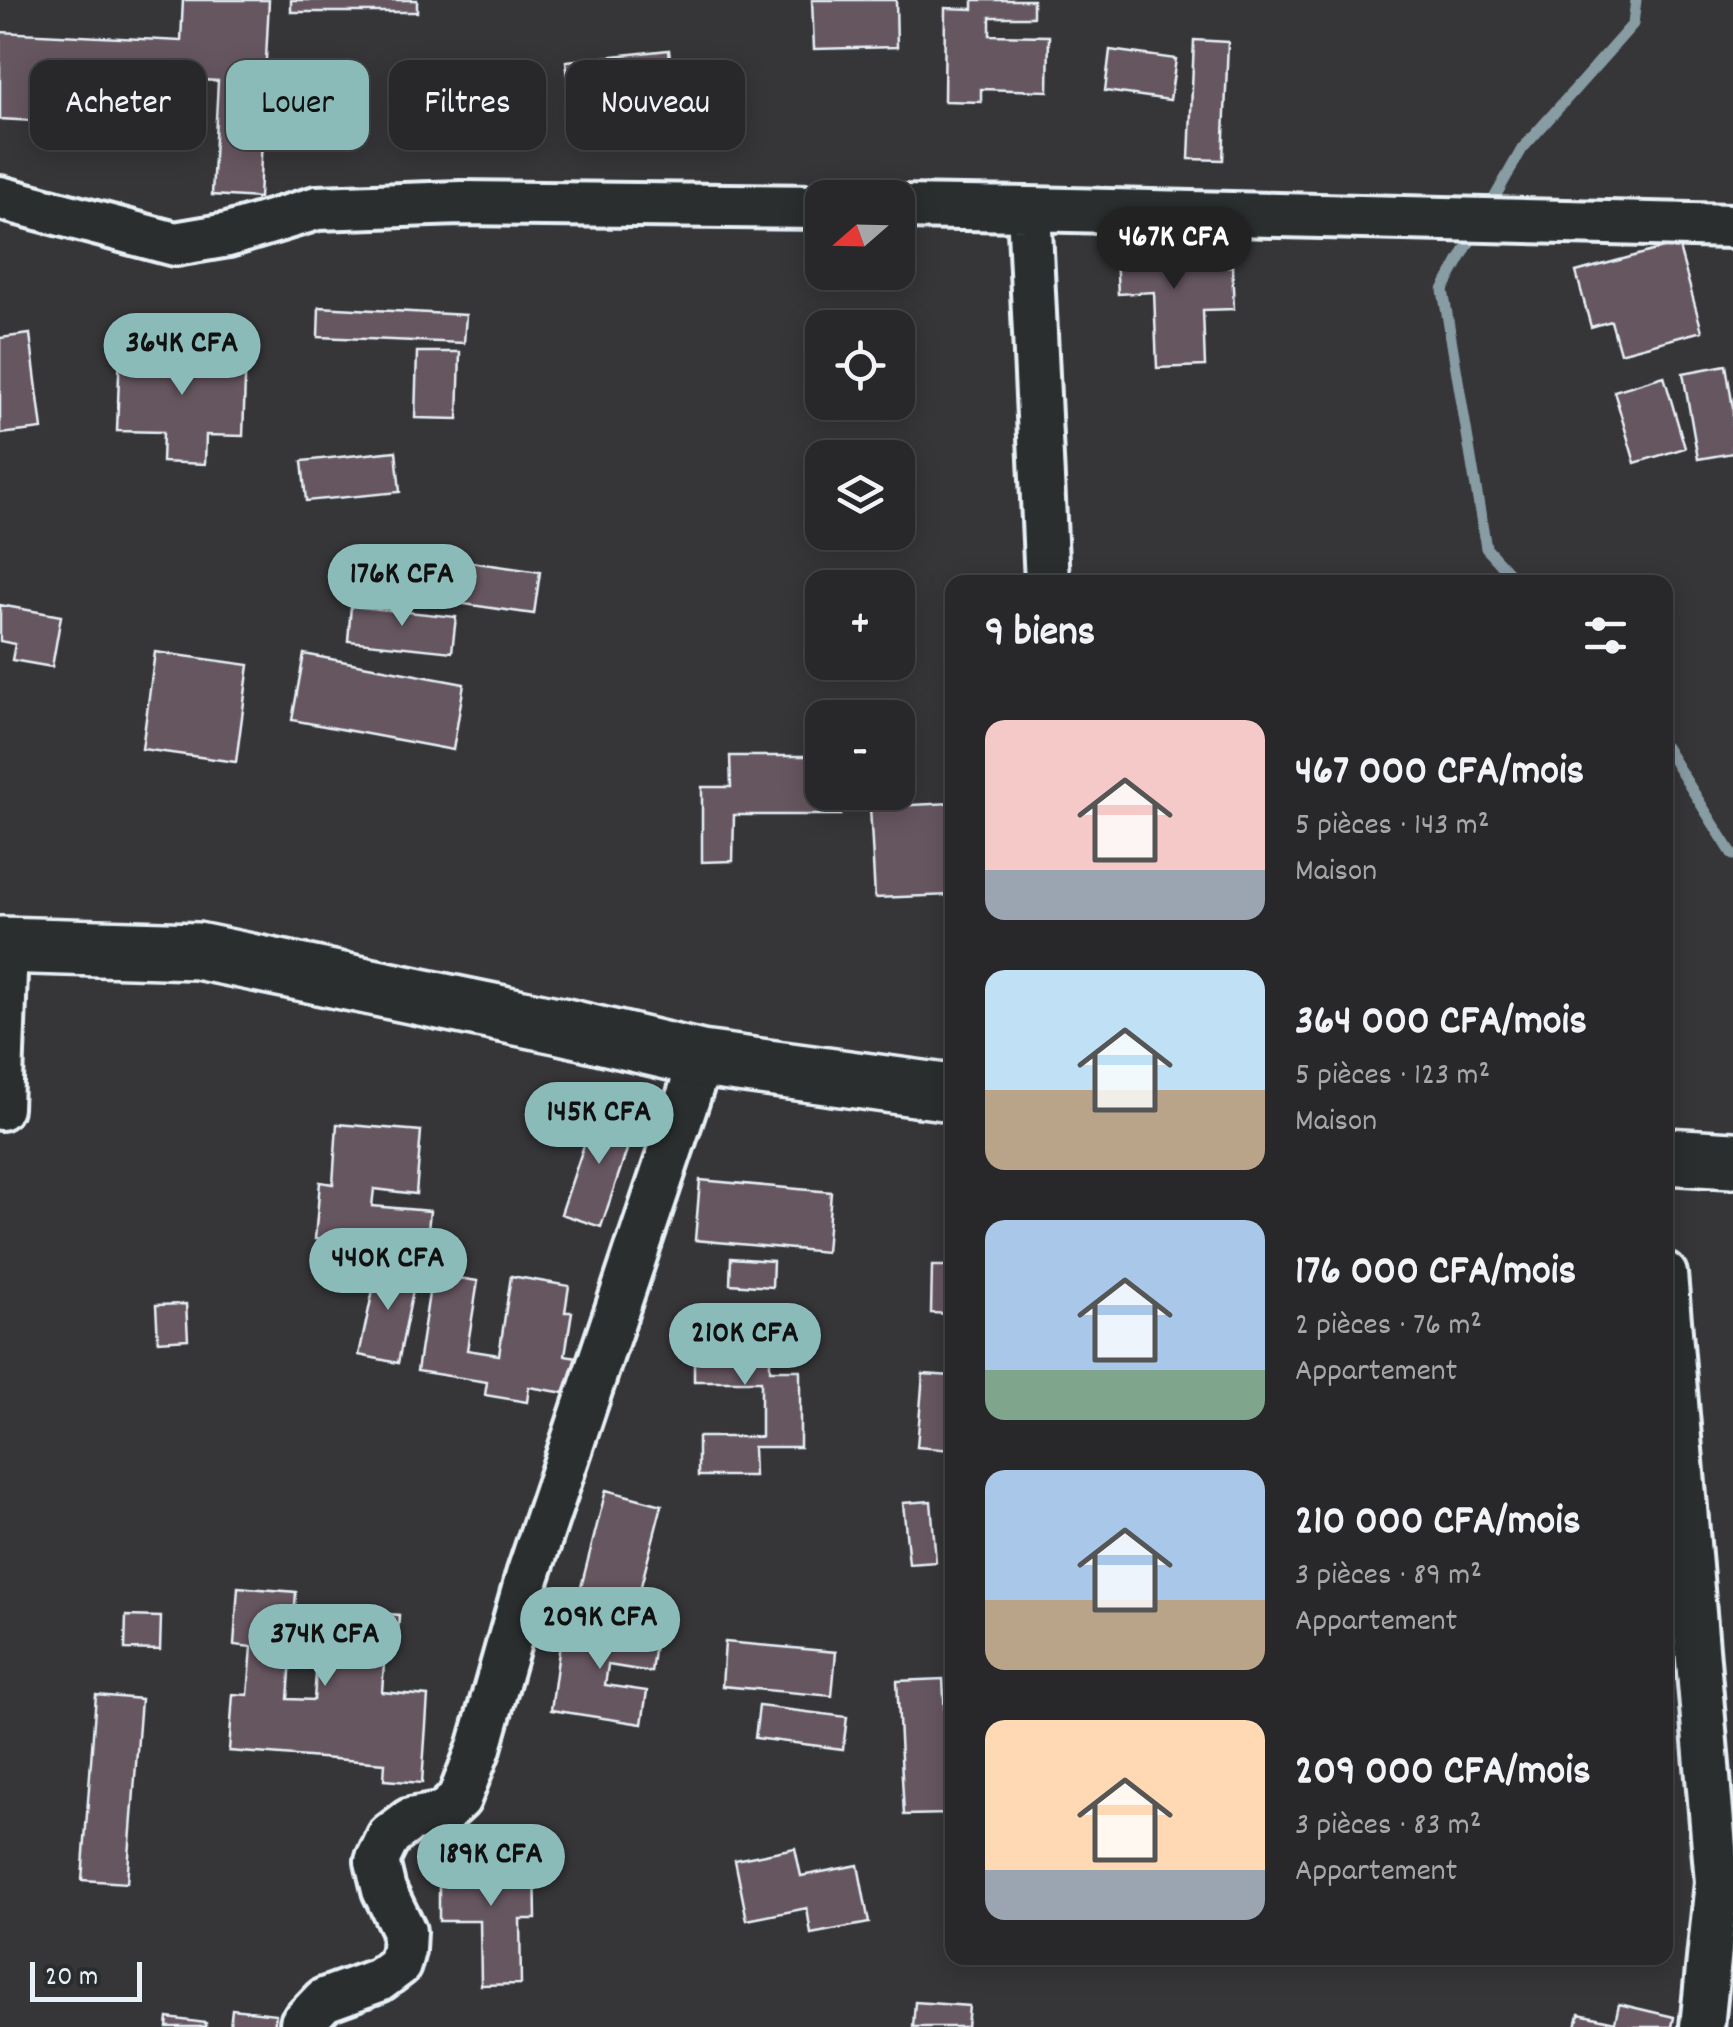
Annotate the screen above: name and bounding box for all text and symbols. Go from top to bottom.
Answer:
chip: Acheter [30,60,206,150]
chip: Louer [226,60,369,150]
chip: Filtres [389,60,546,150]
chip: Nouveau [566,60,745,150]
north arrow [805,180,915,290]
map controls [805,180,915,810]
pin: 467K CFA [1071,207,1277,292]
text: 467K CFA [1119,216,1229,262]
button: locate [805,310,915,420]
pin: 364K CFA [79,313,285,398]
text: 364K CFA [126,322,238,368]
button: layers [805,440,915,550]
pin: 176K CFA [299,544,505,629]
text: 176K CFA [350,553,454,599]
button: + [805,570,915,680]
text: 9 biens [985,605,1095,665]
icon: filters [1578,608,1633,663]
button: − [805,700,915,810]
text: 467 000 CFA/mois [1295,744,1584,804]
icon: home [1065,760,1185,880]
text: 5 pièces · 143 m² [1295,804,1489,850]
text: Maison [1295,850,1377,896]
text: 364 000 CFA/mois [1295,994,1587,1054]
icon: home [1065,1010,1185,1130]
text: 5 pièces · 123 m² [1295,1054,1490,1100]
pin: 145K CFA [496,1082,702,1167]
text: 145K CFA [547,1091,651,1137]
text: Maison [1295,1100,1377,1146]
pin: 440K CFA [285,1228,491,1313]
text: 440K CFA [331,1237,445,1283]
text: 176 000 CFA/mois [1295,1244,1576,1304]
icon: home [1065,1260,1185,1380]
pin: 210K CFA [642,1303,848,1388]
text: 2 pièces · 76 m² [1295,1304,1482,1350]
text: 210K CFA [691,1312,799,1358]
text: Appartement [1295,1350,1457,1396]
text: 210 000 CFA/mois [1295,1494,1581,1554]
icon: home [1065,1510,1185,1630]
text: 3 pièces · 89 m² [1295,1554,1482,1600]
pin: 209K CFA [497,1587,703,1672]
text: 209K CFA [542,1596,658,1642]
text: Appartement [1295,1600,1457,1646]
pin: 374K CFA [222,1604,428,1689]
text: 374K CFA [270,1613,380,1659]
text: 209 000 CFA/mois [1295,1744,1591,1804]
icon: home [1065,1760,1185,1880]
text: 3 pièces · 83 m² [1295,1804,1481,1850]
pin: 189K CFA [388,1824,594,1909]
text: 189K CFA [439,1833,543,1879]
text: Appartement [1295,1850,1457,1896]
scale bar [30,1957,142,2002]
text: 20 m [45,1959,98,1999]

